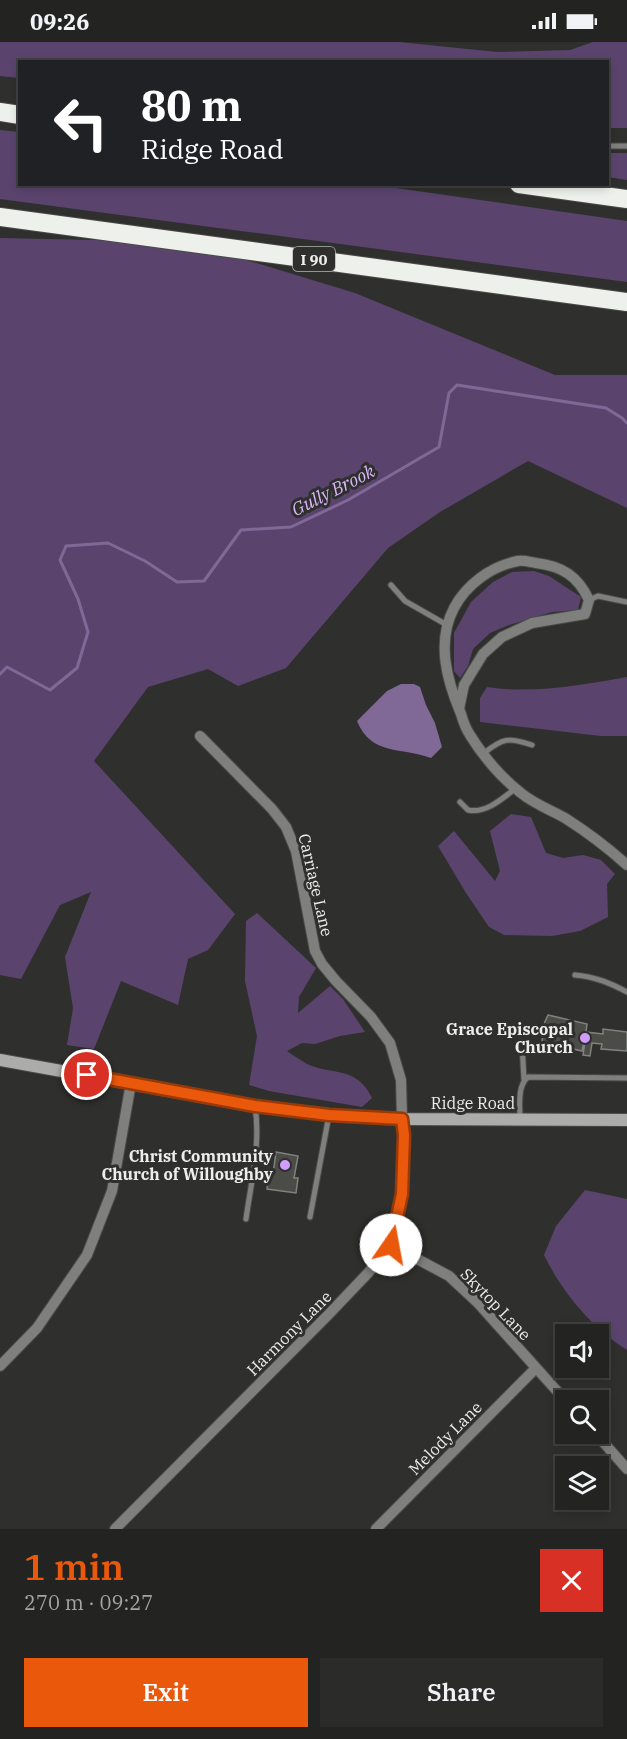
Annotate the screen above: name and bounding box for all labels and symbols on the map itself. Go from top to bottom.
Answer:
road number: I 90 [293,247,335,271]
water label: Gully Brook [287,459,379,521]
street label: Carriage Lane [294,832,338,938]
place label: Grace Episcopal Church [446,1019,573,1057]
marker: Grace Episcopal Church [578,1031,592,1045]
pin [61,1049,112,1100]
street label: Ridge Road [431,1093,516,1113]
place label: Christ Community Church of Willoughby [102,1146,274,1184]
marker: Christ Community Church of Willoughby [278,1158,292,1172]
position arrow [359,1213,423,1277]
street label: Skytop Lane [457,1264,535,1344]
street label: Harmony Lane [242,1286,336,1380]
street label: Melody Lane [404,1397,486,1479]

